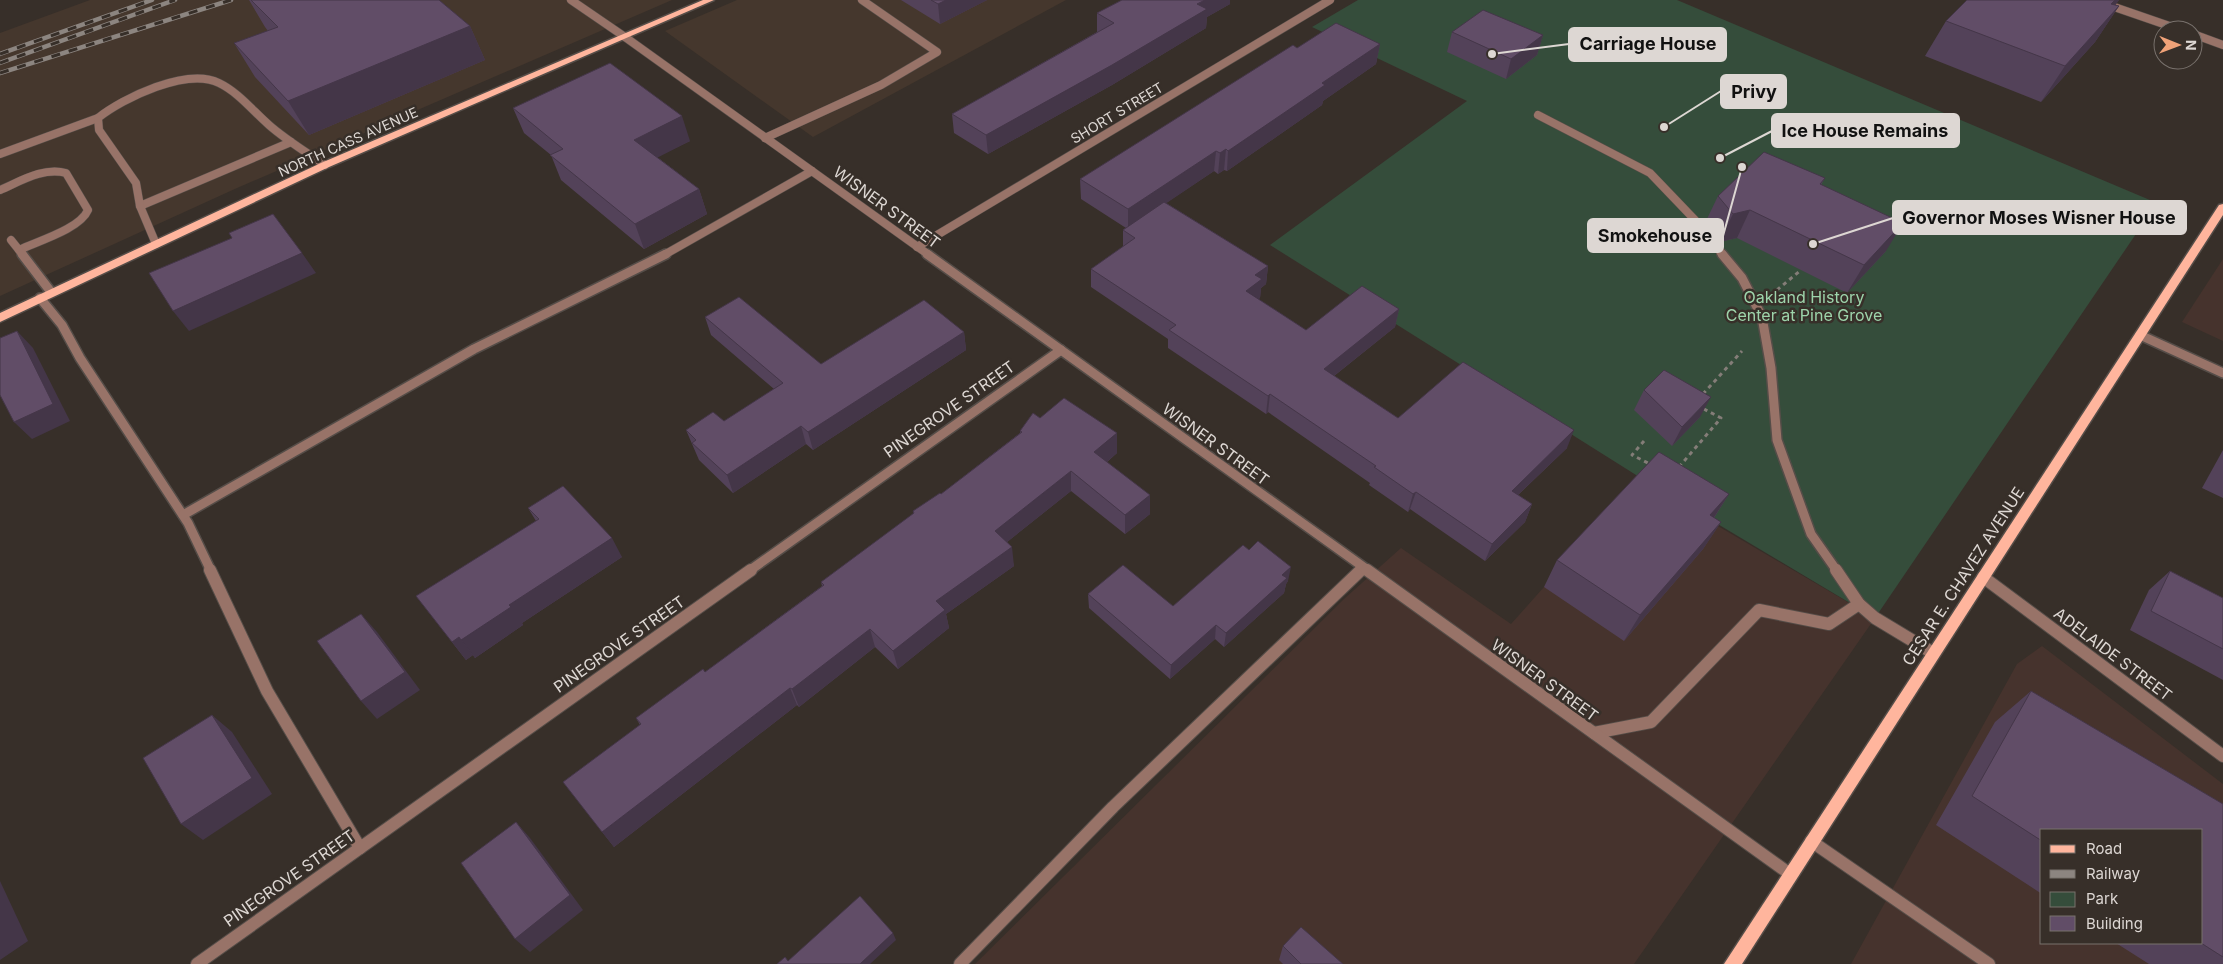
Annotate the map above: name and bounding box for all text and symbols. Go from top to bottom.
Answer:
north arrow [2153,20,2203,70]
callout: Carriage House [1569,28,1726,61]
text: Carriage House [1580,33,1717,54]
text: N [2183,40,2200,51]
callout: Privy [1721,75,1786,108]
street label: SHORT STREET [1067,78,1166,147]
text: Privy [1731,81,1777,102]
street label: NORTH CASS AVENUE [275,103,420,180]
callout: Ice House Remains [1772,114,1959,147]
text: Ice House Remains [1782,120,1948,141]
street label: WISNER STREET [830,162,944,252]
callout: Governor Moses Wisner House [1893,201,2186,234]
text: Governor Moses Wisner House [1902,207,2176,228]
callout: Smokehouse [1588,219,1723,252]
text: Smokehouse [1598,225,1712,246]
park label: Oakland History Center at Pine Grove [1726,287,1882,325]
street label: PINEGROVE STREET [879,356,1019,462]
street label: WISNER STREET [1159,399,1273,489]
street label: CESAR E. CHAVEZ AVENUE [1898,483,2028,669]
street label: PINEGROVE STREET [549,591,689,697]
street label: ADELAIDE STREET [2050,603,2176,705]
street label: WISNER STREET [1488,635,1602,725]
street label: PINEGROVE STREET [219,825,359,931]
legend [2040,829,2203,944]
text: Road [2086,839,2122,858]
text: Railway [2086,864,2141,883]
text: Park [2086,889,2119,908]
text: Building [2086,914,2143,933]

